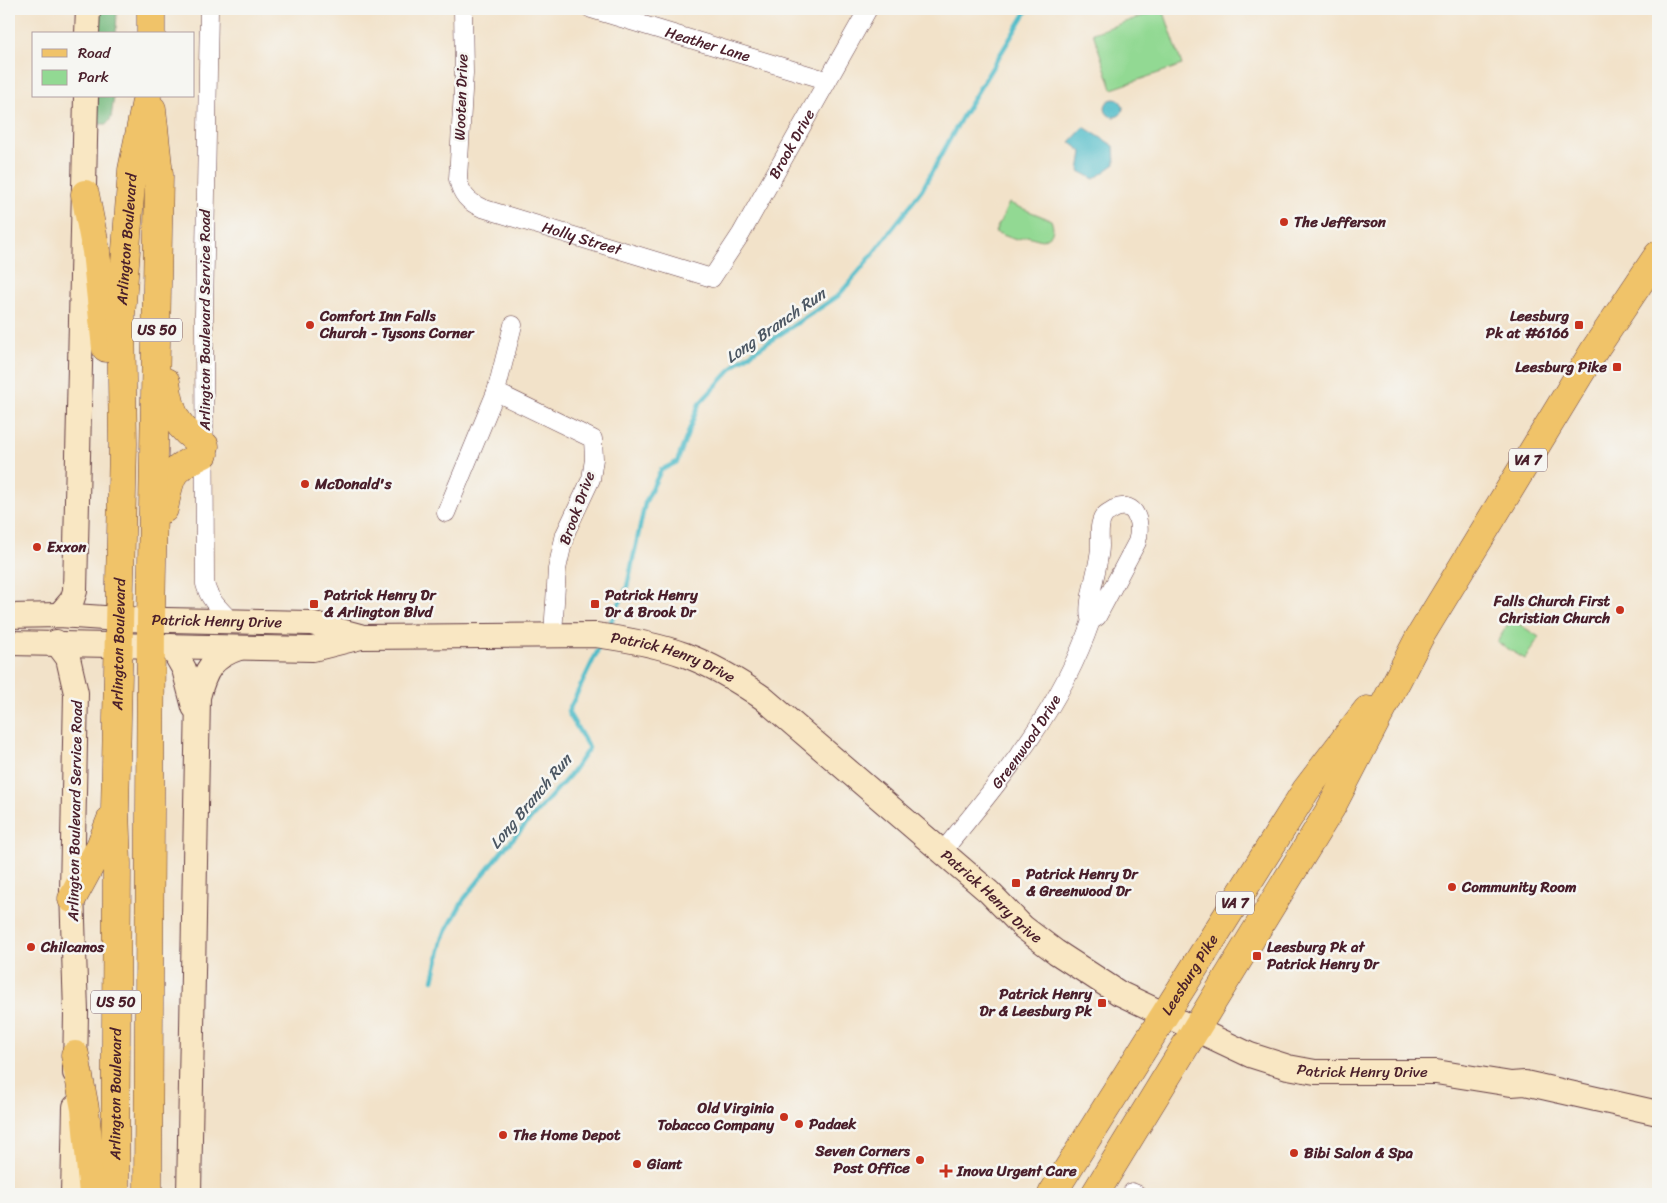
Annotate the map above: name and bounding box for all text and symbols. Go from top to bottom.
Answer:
street label: Heather Lane [662,19,754,70]
legend [32,32,195,98]
text: Road [78,40,111,66]
street label: Wooten Drive [446,53,476,141]
text: Park [78,64,109,90]
street label: Brook Drive [762,104,822,184]
street label: Arlington Boulevard [109,172,145,307]
street label: Arlington Boulevard Service Road [192,208,218,431]
place label: The Jefferson [1294,209,1387,235]
street label: Holly Street [539,214,626,263]
marker: The Jefferson [1278,216,1290,228]
water label: Long Branch Run [719,279,834,371]
place label: Comfort Inn Falls Church - Tysons Corner [319,303,475,346]
place label: Leesburg Pk at #6166 [1486,303,1569,346]
road number: US 50 [132,318,182,342]
marker: Comfort Inn Falls Church - Tysons Corner [304,319,316,331]
marker: Leesburg Pk at #6166 [1573,319,1585,331]
place label: Leesburg Pike [1515,354,1607,380]
marker: Leesburg Pike [1611,361,1623,373]
road number: VA 7 [1509,448,1547,472]
street label: Brook Drive [552,467,602,548]
place label: McDonald's [314,471,393,497]
marker: McDonald's [299,478,311,490]
place label: Exxon [47,534,87,560]
marker: Exxon [31,541,43,553]
street label: Arlington Boulevard [104,577,133,711]
place label: Patrick Henry Dr & Arlington Blvd [324,582,438,625]
place label: Patrick Henry Dr & Brook Dr [605,582,699,625]
place label: Falls Church First Christian Church [1493,588,1610,631]
marker: Patrick Henry Dr & Arlington Blvd [308,598,320,610]
marker: Patrick Henry Dr & Brook Dr [589,598,601,610]
marker: Falls Church First Christian Church [1614,604,1626,616]
street label: Patrick Henry Drive [151,607,283,635]
street label: Patrick Henry Drive [609,624,740,690]
street label: Greenwood Drive [985,690,1068,795]
street label: Arlington Boulevard Service Road [60,699,90,923]
water label: Long Branch Run [482,745,581,856]
street label: Patrick Henry Drive [935,843,1048,950]
place label: Patrick Henry Dr & Greenwood Dr [1026,861,1140,904]
place label: Community Room [1461,874,1577,900]
marker: Patrick Henry Dr & Greenwood Dr [1010,877,1022,889]
marker: Community Room [1446,881,1458,893]
road number: VA 7 [1216,891,1254,914]
street label: Leesburg Pike [1154,929,1225,1021]
place label: Chilcanos [40,934,105,960]
place label: Leesburg Pk at Patrick Henry Dr [1267,934,1381,977]
marker: Chilcanos [25,941,37,953]
marker: Leesburg Pk at Patrick Henry Dr [1251,950,1263,962]
place label: Patrick Henry Dr & Leesburg Pk [980,981,1093,1024]
road number: US 50 [91,990,141,1014]
marker: Patrick Henry Dr & Leesburg Pk [1096,997,1108,1009]
street label: Arlington Boulevard [102,1027,129,1161]
street label: Patrick Henry Drive [1295,1056,1428,1085]
place label: Old Virginia Tobacco Company [657,1095,775,1138]
marker: Old Virginia Tobacco Company [778,1111,790,1123]
place label: Padaek [809,1111,857,1137]
marker: Padaek [793,1118,805,1130]
place label: The Home Depot [513,1122,621,1148]
marker: The Home Depot [497,1129,509,1141]
place label: Seven Corners Post Office [814,1138,911,1181]
place label: Bibi Salon & Spa [1304,1140,1414,1166]
marker: Bibi Salon & Spa [1288,1147,1300,1159]
place label: Giant [646,1151,683,1177]
marker: Seven Corners Post Office [914,1154,926,1166]
marker: Giant [631,1158,643,1170]
place label: Inova Urgent Care [956,1158,1077,1184]
marker: Inova Urgent Care [939,1164,953,1178]

